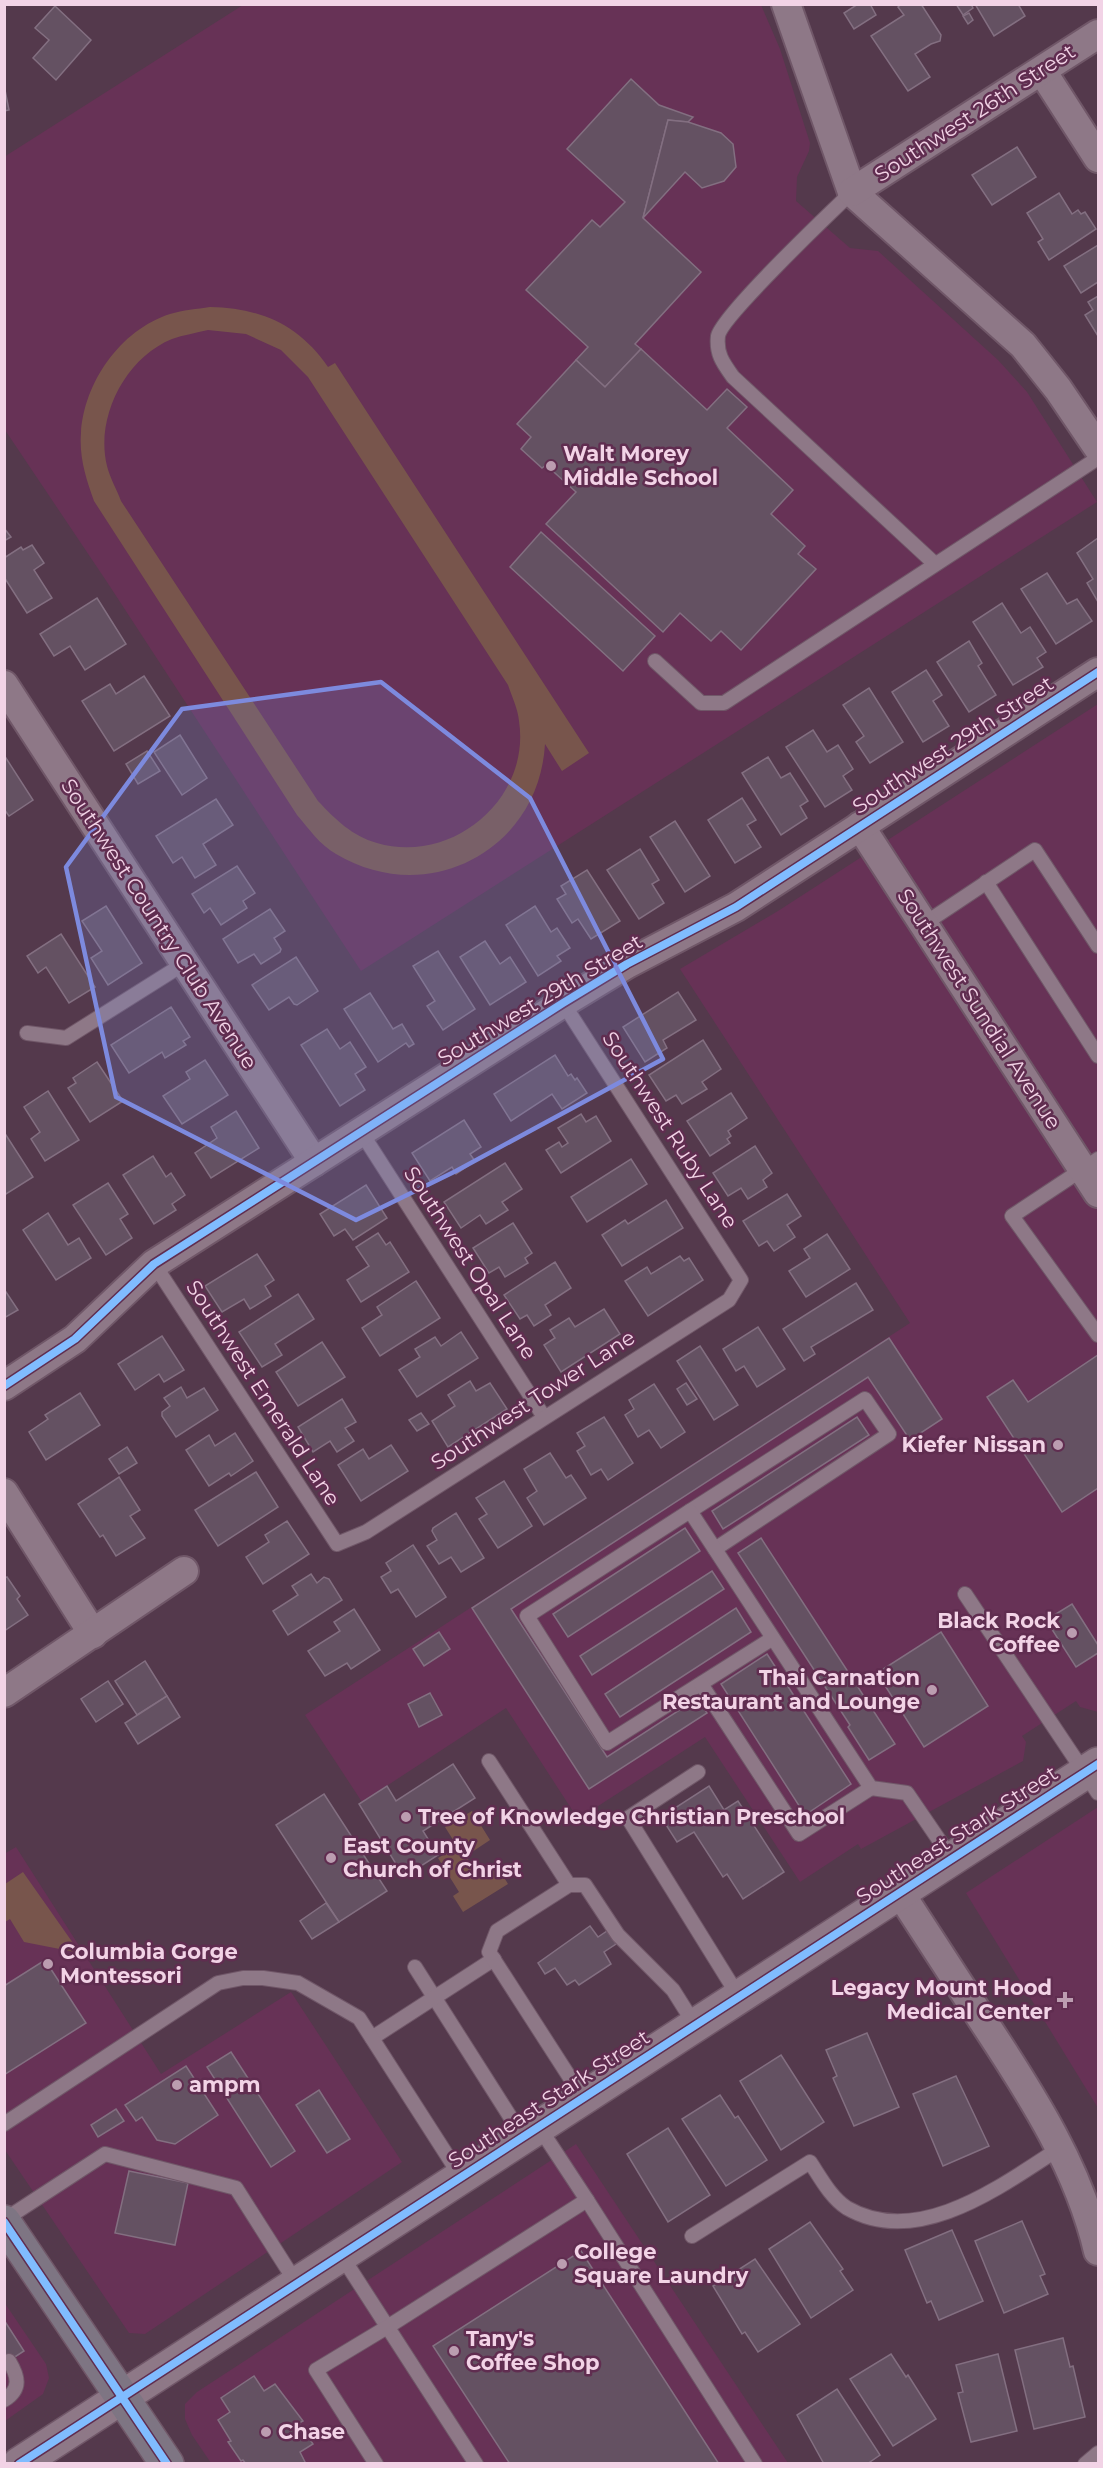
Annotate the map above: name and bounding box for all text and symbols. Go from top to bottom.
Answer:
street label: Southwest 26th Street [870,38,1080,187]
place label: Walt Morey Middle School [563,441,718,490]
marker: Walt Morey Middle School [544,459,558,473]
street label: Southwest 29th Street [848,670,1058,819]
street label: Southwest Country Club Avenue [56,774,263,1074]
street label: Southwest Sundial Avenue [892,884,1067,1134]
street label: Southwest 29th Street [433,928,647,1071]
street label: Southwest Ruby Lane [597,1027,743,1233]
street label: Southwest Opal Lane [399,1162,542,1364]
street label: Southwest Emerald Lane [181,1275,346,1510]
street label: Southwest Tower Lane [426,1324,639,1475]
place label: Kiefer Nissan [902,1432,1046,1457]
marker: Kiefer Nissan [1051,1438,1065,1452]
place label: Black Rock Coffee [937,1608,1060,1657]
marker: Black Rock Coffee [1065,1626,1079,1640]
place label: Thai Carnation Restaurant and Lounge [662,1665,920,1714]
marker: Thai Carnation Restaurant and Lounge [925,1683,939,1697]
street label: Southeast Stark Street [851,1760,1062,1909]
place label: Tree of Knowledge Christian Preschool [418,1804,845,1829]
marker: Tree of Knowledge Christian Preschool [399,1810,413,1824]
place label: East County Church of Christ [343,1833,522,1882]
marker: East County Church of Christ [324,1851,338,1865]
place label: Columbia Gorge Montessori [60,1939,238,1988]
marker: Columbia Gorge Montessori [41,1957,55,1971]
place label: Legacy Mount Hood Medical Center [831,1975,1052,2024]
marker: Legacy Mount Hood Medical Center [1056,1991,1074,2009]
street label: Southeast Stark Street [443,2024,654,2173]
place label: ampm [189,2072,261,2097]
marker: ampm [170,2078,184,2092]
place label: College Square Laundry [574,2239,749,2288]
marker: College Square Laundry [555,2257,569,2271]
place label: Tany's Coffee Shop [466,2326,600,2375]
marker: Tany's Coffee Shop [447,2344,461,2358]
place label: Chase [278,2419,345,2444]
marker: Chase [259,2425,273,2439]

